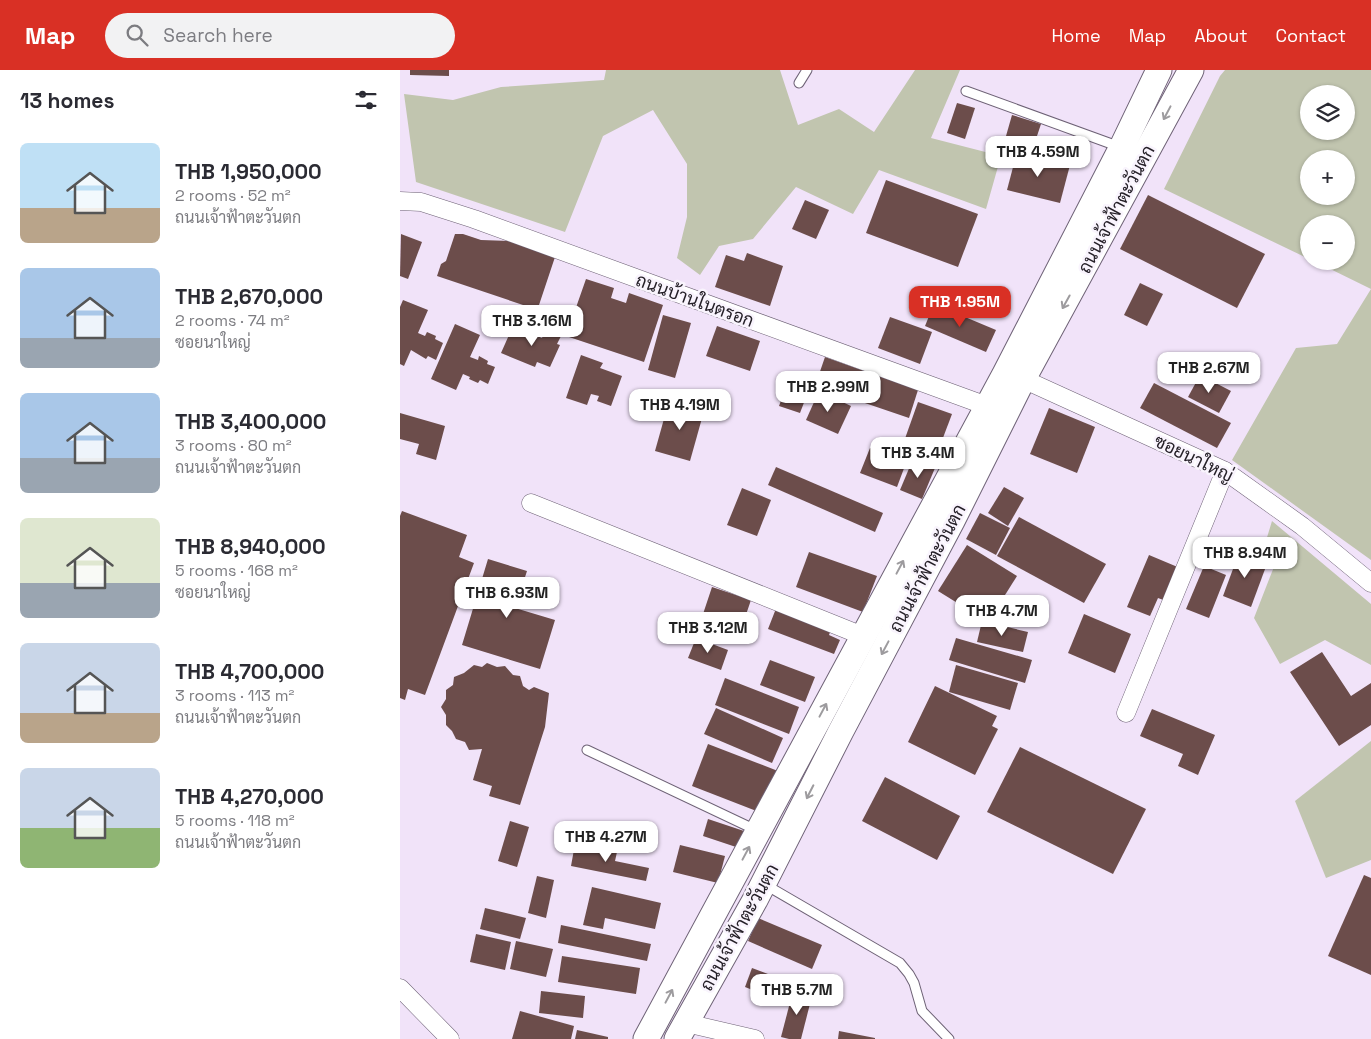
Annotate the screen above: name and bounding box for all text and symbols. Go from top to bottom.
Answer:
search box [105,13,455,58]
text: Map [25,20,75,51]
icon: search [123,21,151,49]
text: Search here [163,23,273,48]
text: Home [1052,24,1101,47]
text: Map [1129,24,1166,47]
text: About [1194,24,1248,47]
text: Contact [1276,24,1346,47]
map controls [1300,85,1355,270]
button: layers [1300,85,1355,140]
icon: filters [352,86,380,114]
text: 13 homes [20,87,114,114]
one-way arrow [1162,105,1171,120]
pin: THB 4.59M [981,136,1095,178]
text: THB 4.59M [996,141,1080,162]
street label: ถนนเจ้าฟ้าตะวันตก [1073,141,1159,277]
button: + [1300,150,1355,205]
text: THB 1,950,000 [175,158,322,185]
icon: home [60,163,120,223]
text: 2 rooms · 52 m² [175,185,291,206]
text: ถนนเจ้าฟ้าตะวันตก [175,207,301,228]
button: − [1300,215,1355,270]
street label: ถนนบ้านในตรอก [633,267,758,332]
text: THB 2,670,000 [175,283,323,310]
pin: THB 1.95M [903,286,1017,328]
icon: home [60,288,120,348]
text: THB 1.95M [920,291,1000,312]
one-way arrow [1060,295,1070,309]
pin: THB 3.16M [475,304,589,347]
text: 2 rooms · 74 m² [175,310,290,331]
text: THB 3.16M [492,310,572,331]
text: ซอยนาใหญ่ [175,332,251,353]
pin: THB 2.67M [1152,352,1266,394]
text: THB 2.67M [1168,357,1250,378]
pin: THB 2.99M [771,370,885,413]
text: THB 2.99M [787,376,869,397]
pin: THB 4.19M [623,388,737,431]
text: THB 4.19M [640,394,720,415]
text: THB 3,400,000 [175,408,326,435]
icon: home [60,413,120,473]
street label: ซอยนาใหญ่ [1151,428,1238,487]
text: 3 rooms · 80 m² [175,435,292,456]
pin: THB 3.4M [866,436,970,479]
text: THB 3.4M [881,442,955,463]
text: ถนนเจ้าฟ้าตะวันตก [175,457,301,478]
street label: ถนนเจ้าฟ้าตะวันตก [884,500,970,636]
text: THB 8,940,000 [175,533,326,560]
pin: THB 8.94M [1188,536,1302,579]
icon: home [60,538,120,598]
text: THB 8.94M [1203,542,1287,563]
text: 5 rooms · 168 m² [175,560,298,581]
one-way arrow [896,561,906,575]
pin: THB 6.93M [450,576,564,619]
text: ซอยนาใหญ่ [175,582,251,603]
text: THB 6.93M [466,582,548,603]
pin: THB 4.7M [950,594,1054,637]
text: THB 4.7M [966,600,1038,621]
pin: THB 3.12M [651,612,765,654]
text: THB 3.12M [668,617,748,638]
one-way arrow [880,640,889,655]
text: THB 4,700,000 [175,658,324,685]
icon: home [60,663,120,723]
text: 3 rooms · 113 m² [175,685,294,706]
one-way arrow [819,703,828,718]
text: ถนนเจ้าฟ้าตะวันตก [175,707,301,728]
text: THB 4,270,000 [175,783,324,810]
one-way arrow [805,784,814,799]
icon: home [60,788,120,848]
text: 5 rooms · 118 m² [175,810,295,831]
pin: THB 4.27M [549,820,663,863]
text: THB 4.27M [565,826,647,847]
text: ถนนเจ้าฟ้าตะวันตก [175,832,301,853]
one-way arrow [742,846,751,861]
street label: ถนนเจ้าฟ้าตะวันตก [695,859,783,995]
pin: THB 5.7M [745,974,849,1016]
text: THB 5.7M [761,979,833,1000]
one-way arrow [665,989,674,1004]

